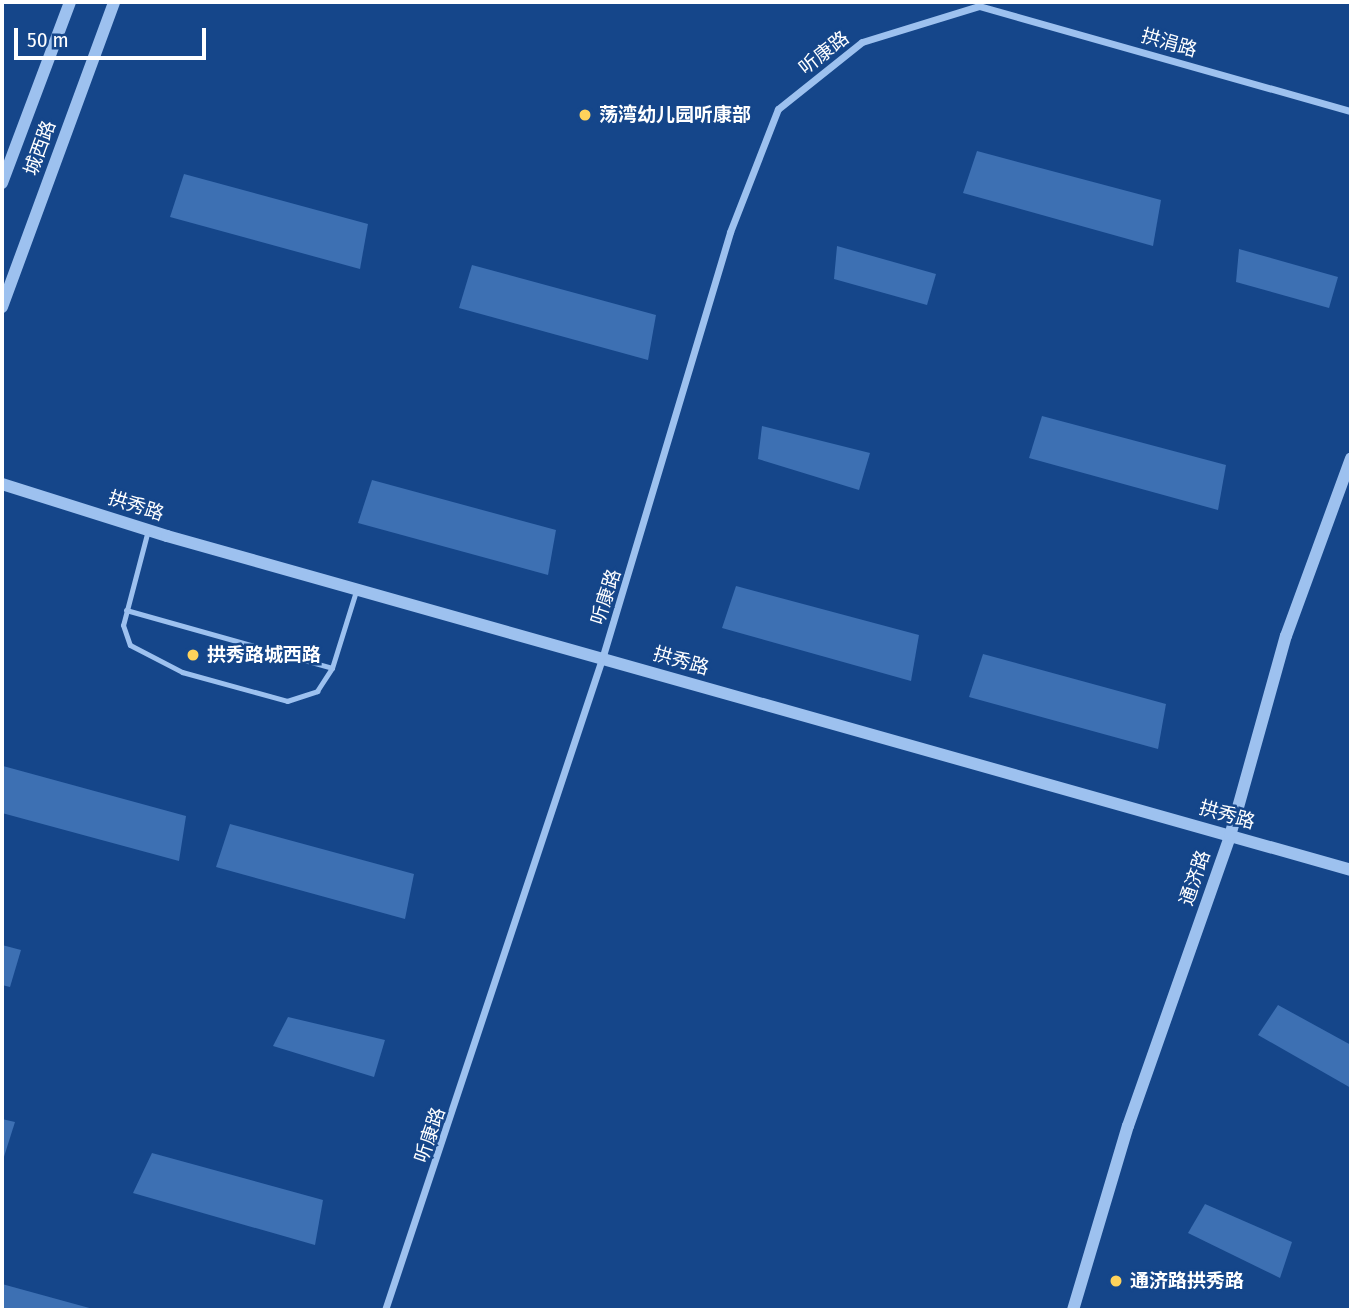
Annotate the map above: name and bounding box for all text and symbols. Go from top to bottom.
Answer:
scale bar [18,14,210,58]
street label: 拱涓路 [1138,24,1200,62]
street label: 听康路 [795,26,853,80]
text: 50 m [27,27,69,53]
place label: 荡湾幼儿园听康部 [599,104,751,126]
marker: 荡湾幼儿园听康部 [577,107,593,123]
street label: 城西路 [20,117,60,179]
street label: 拱秀路 [105,486,167,526]
street label: 听康路 [586,566,626,628]
street label: 拱秀路 [650,642,712,680]
place label: 拱秀路城西路 [207,644,321,666]
marker: 拱秀路城西路 [185,647,201,663]
street label: 拱秀路 [1196,796,1258,834]
street label: 通济路 [1175,847,1215,909]
street label: 听康路 [410,1104,450,1166]
place label: 通济路拱秀路 [1130,1270,1244,1292]
marker: 通济路拱秀路 [1108,1273,1124,1289]

